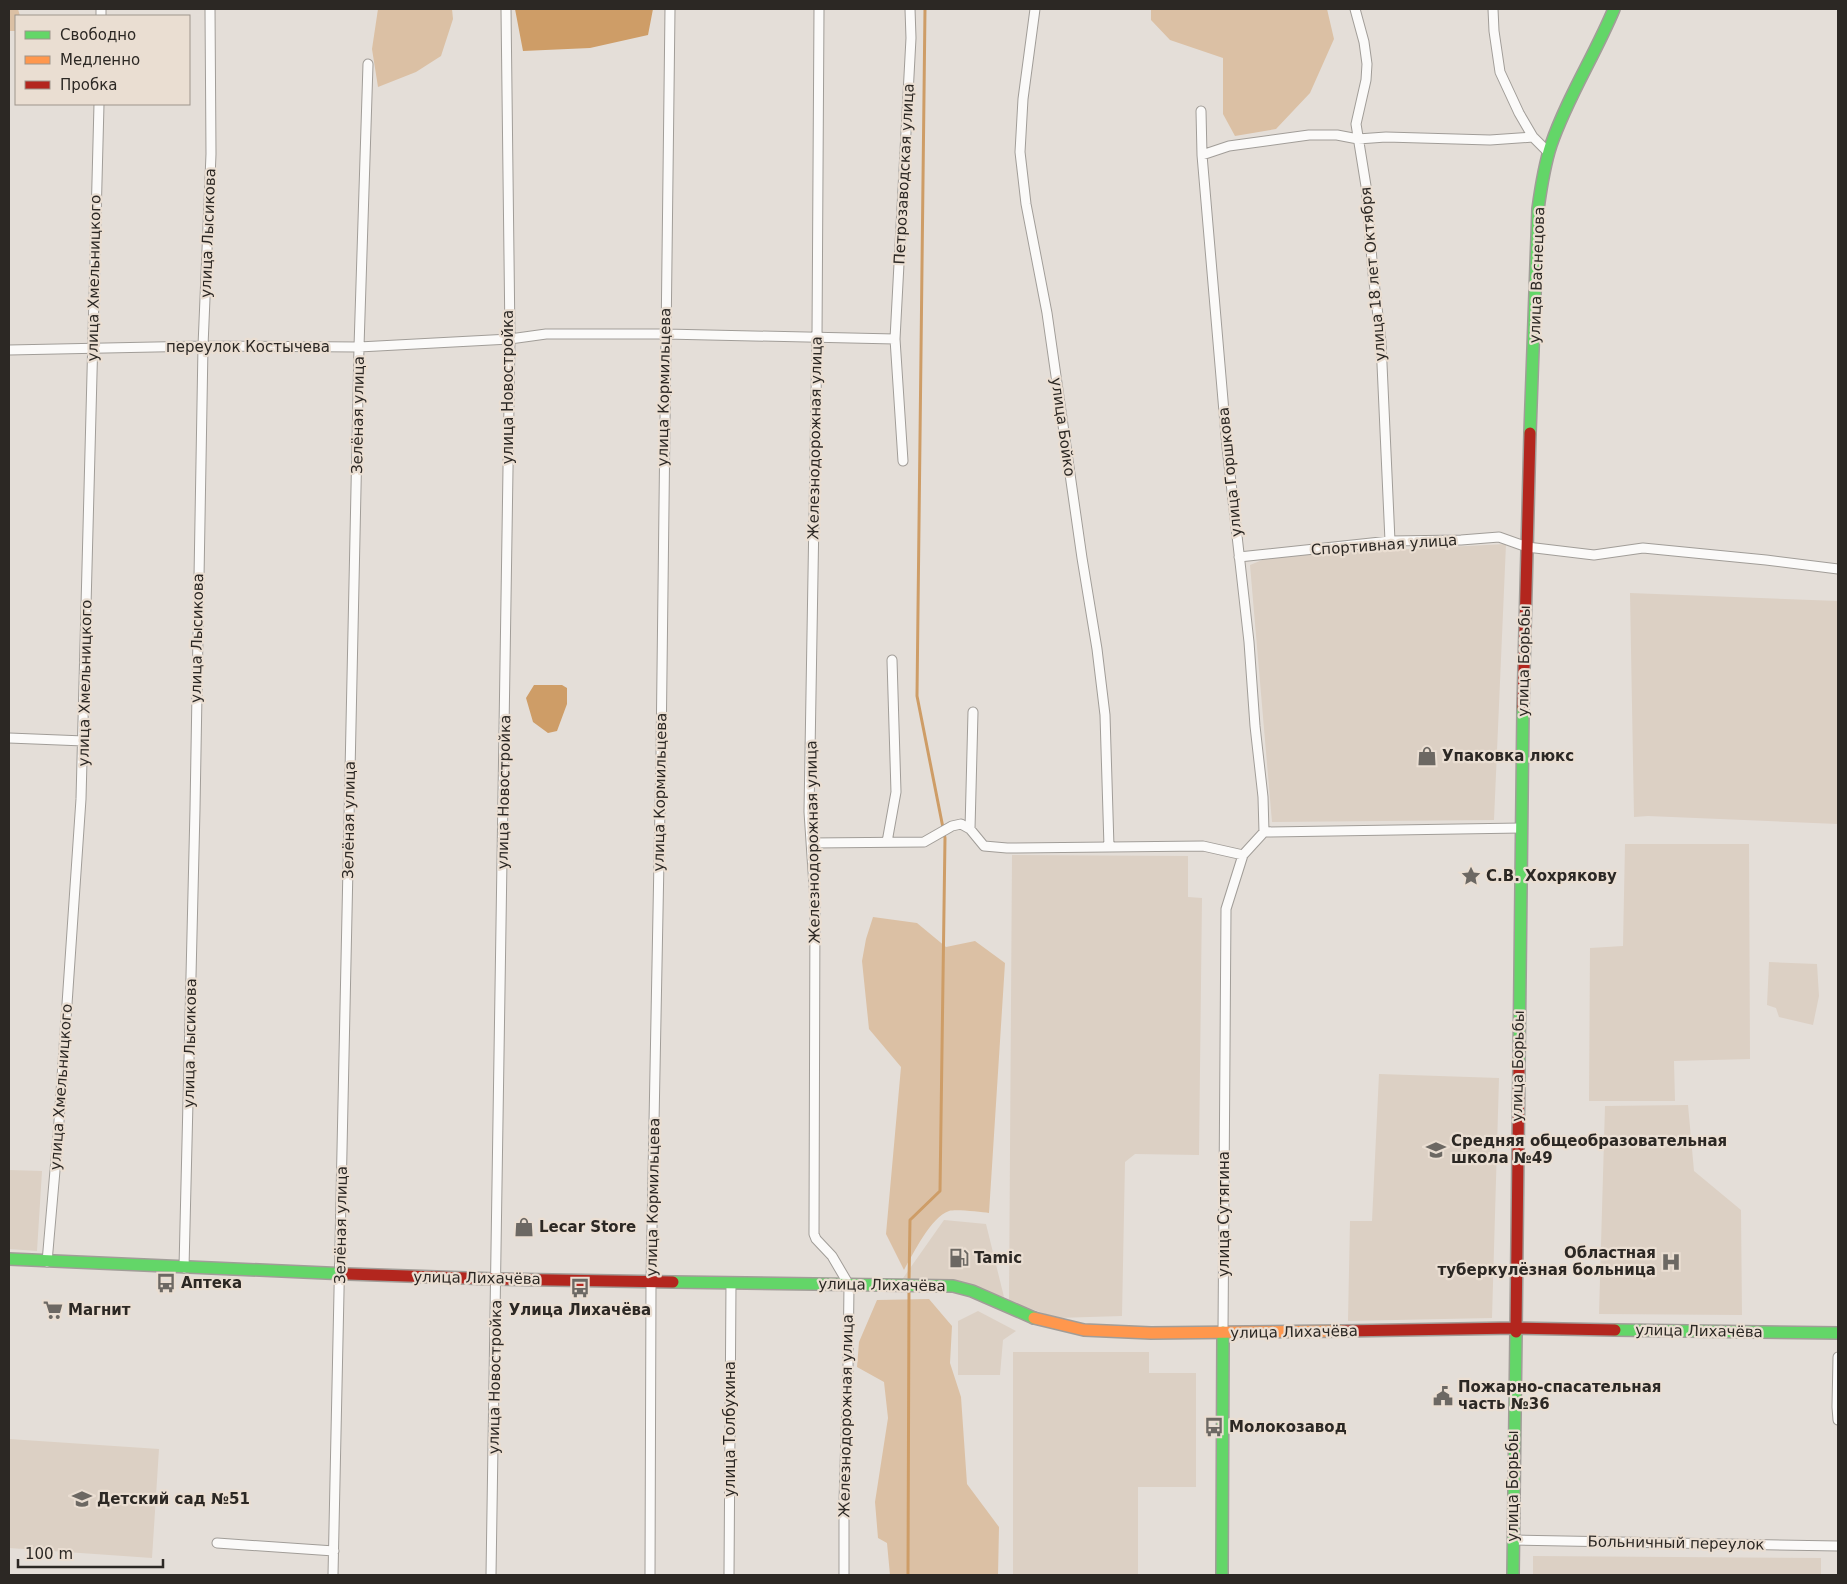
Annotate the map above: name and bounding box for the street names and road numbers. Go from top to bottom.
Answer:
street label: Петрозаводская улица [890,83,918,265]
street label: улица Лысикова [197,168,219,298]
street label: улица 18 лет Октября [1356,186,1390,362]
street label: улица Хмельницкого [84,195,104,361]
street label: улица Васнецова [1526,206,1548,344]
street label: улица Кормильцева [654,308,674,466]
street label: улица Новостройка [499,310,517,464]
street label: Железнодорожная улица [804,336,826,540]
street label: переулок Костычева [166,338,330,356]
street label: Зелёная улица [348,356,368,474]
street label: улица Бойко [1047,376,1079,478]
street label: улица Горшкова [1214,406,1246,538]
street label: Спортивная улица [1310,531,1458,559]
street label: улица Лысикова [187,573,207,703]
street label: улица Хмельницкого [75,600,95,766]
street label: улица Борьбы [1514,605,1534,717]
street label: улица Кормильцева [650,713,670,871]
street label: улица Новостройка [494,715,514,869]
street label: Железнодорожная улица [802,740,824,944]
street label: Зелёная улица [339,761,359,879]
street label: улица Лысикова [180,978,200,1108]
street label: улица Хмельницкого [46,1003,76,1171]
street label: улица Борьбы [1508,1010,1528,1122]
street label: улица Кормильцева [643,1118,663,1276]
street label: улица Сутягина [1215,1151,1233,1277]
street label: Зелёная улица [331,1166,351,1284]
street label: улица Лихачёва [413,1268,541,1288]
street label: улица Лихачёва [818,1275,946,1295]
street label: улица Новостройка [485,1300,505,1454]
street label: Железнодорожная улица [835,1314,857,1518]
street label: улица Лихачёва [1635,1321,1763,1341]
street label: улица Лихачёва [1230,1322,1358,1342]
street label: улица Толбухина [721,1361,739,1497]
street label: улица Борьбы [1504,1430,1522,1542]
street label: Больничный переулок [1587,1532,1765,1554]

